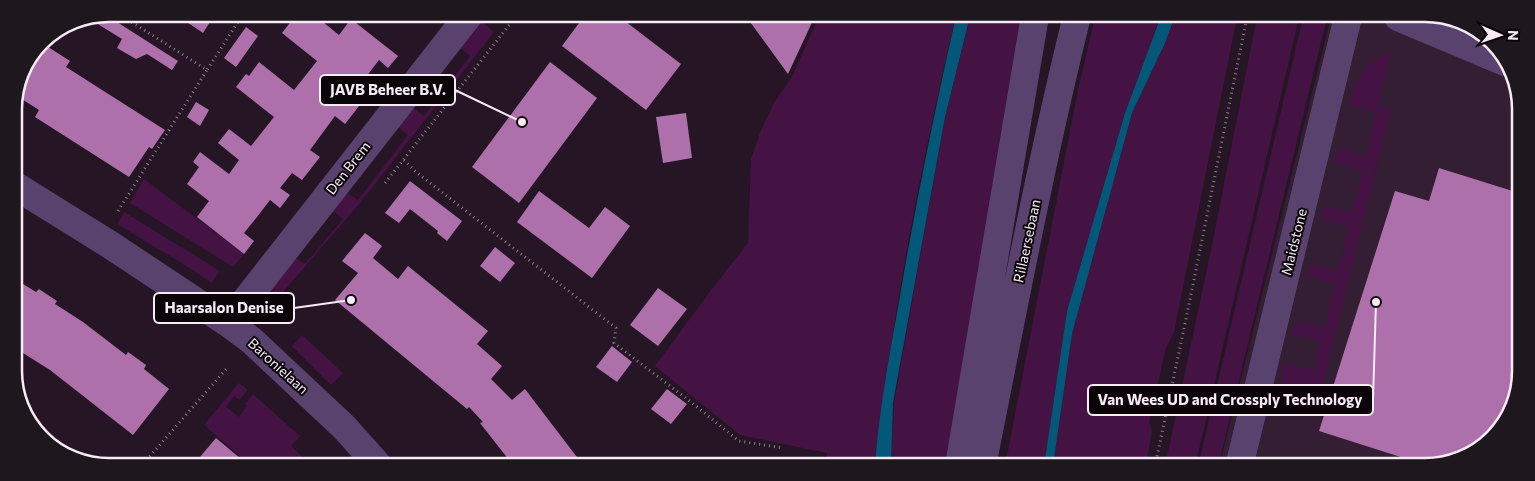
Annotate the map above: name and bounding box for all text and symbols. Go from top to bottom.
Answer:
north arrow [1475,10,1525,60]
text: N [1505,30,1522,41]
callout: JAVB Beheer B.V. [320,75,455,105]
text: JAVB Beheer B.V. [330,80,446,98]
street label: Den Brem [322,138,374,198]
street label: Rillaersebaan [1009,198,1044,284]
street label: Maidstone [1277,207,1310,277]
callout: Haarsalon Denise [154,293,294,323]
text: Haarsalon Denise [164,298,284,316]
street label: Baronielaan [245,334,312,397]
callout: Van Wees UD and Crossply Technology [1088,385,1373,415]
text: Van Wees UD and Crossply Technology [1097,390,1363,408]

